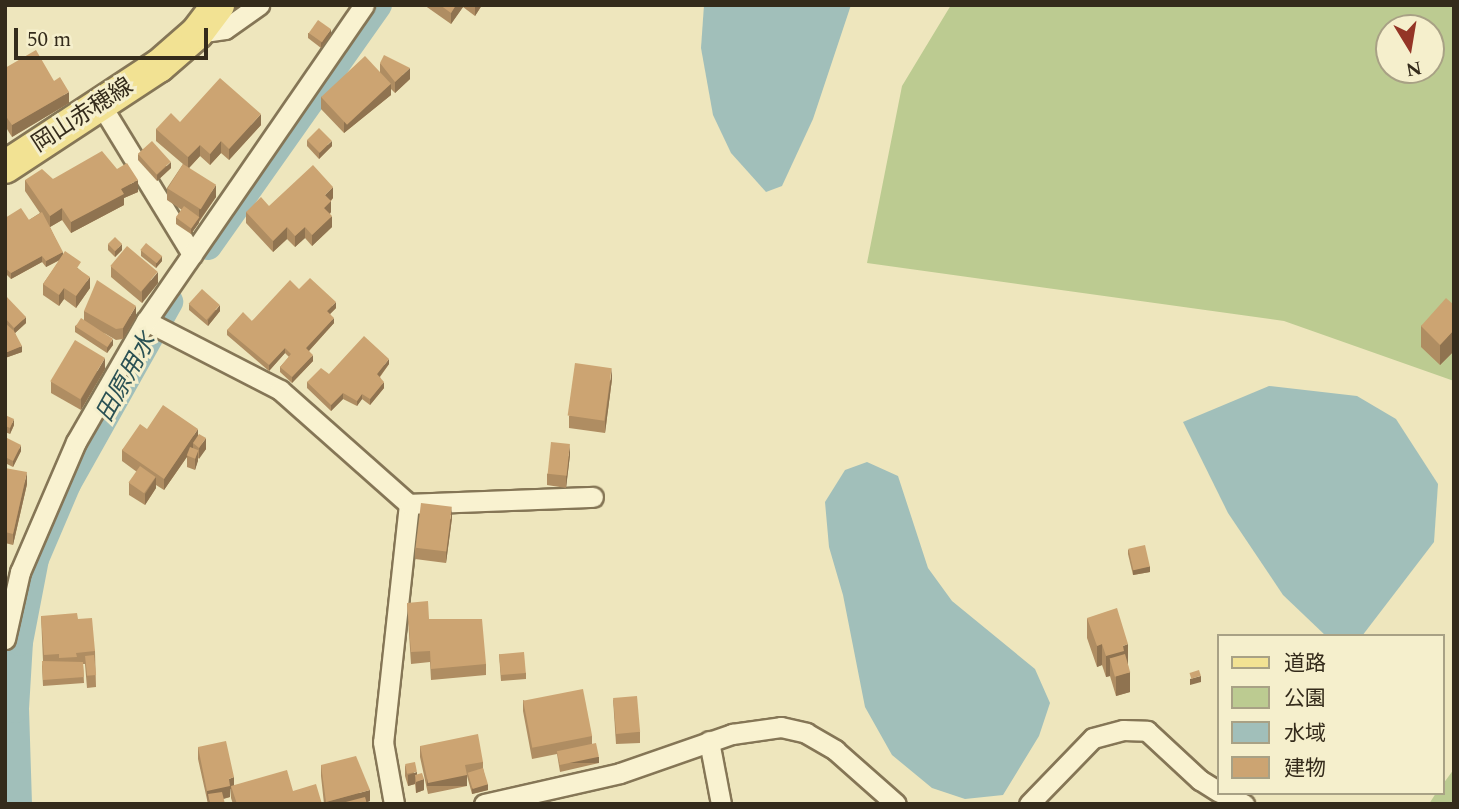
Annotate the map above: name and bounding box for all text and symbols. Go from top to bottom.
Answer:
scale bar [18,14,212,58]
north arrow [1375,14,1445,84]
text: 50 m [27,24,71,56]
text: N [1403,52,1424,84]
street label: 岡山赤穂線 [27,73,139,159]
water label: 田原用水 [91,329,163,427]
legend [1218,634,1445,795]
text: 道路 [1284,648,1326,680]
text: 公園 [1284,683,1326,715]
text: 水域 [1284,718,1326,750]
text: 建物 [1284,753,1326,785]

